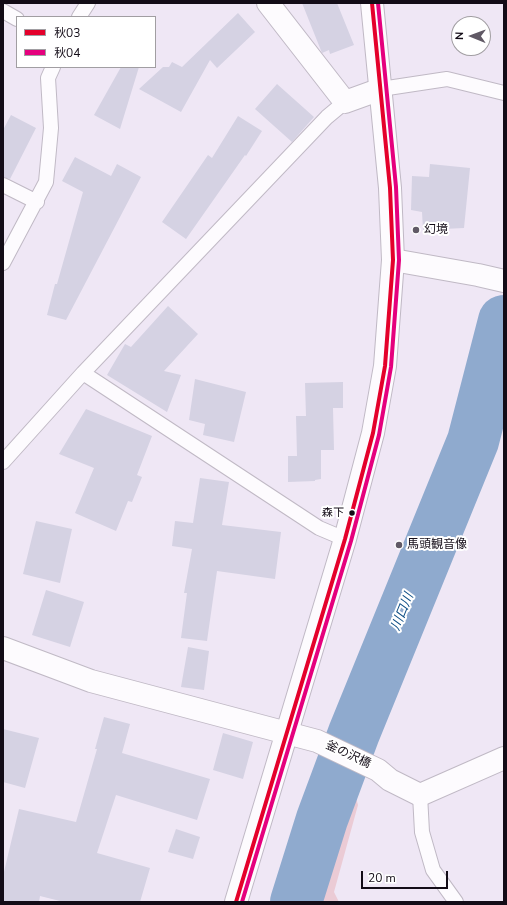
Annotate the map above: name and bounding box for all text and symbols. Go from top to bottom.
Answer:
legend [16,16,156,68]
north arrow [451,16,491,56]
text: 秋03 [54,25,80,41]
text: N [452,32,467,40]
text: 秋04 [54,45,80,61]
place label: 幻境 [424,223,448,237]
marker: 幻境 [411,225,421,235]
place label: 森下 [322,506,344,520]
marker: 森下 [347,508,357,518]
place label: 馬頭観音像 [407,538,467,552]
marker: 馬頭観音像 [394,540,404,550]
water label: 川口川 [388,591,418,633]
street label: 釜の沢橋 [323,738,373,772]
scale bar [363,863,450,889]
text: 20 m [368,870,396,886]

